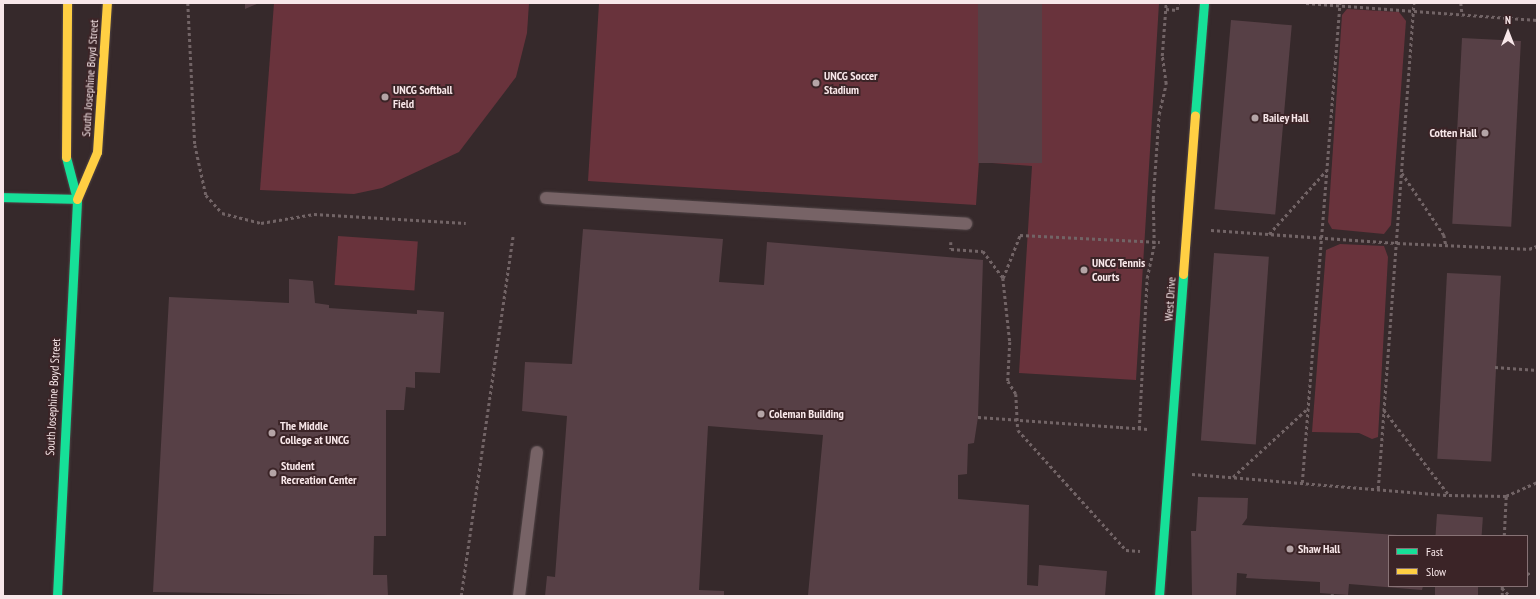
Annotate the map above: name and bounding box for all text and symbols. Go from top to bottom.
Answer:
north arrow [1488,12,1528,52]
text: N [1505,13,1511,27]
street label: South Josephine Boyd Street [79,19,101,137]
place label: UNCG Soccer Stadium [824,69,878,97]
marker: UNCG Soccer Stadium [811,78,821,88]
place label: UNCG Softball Field [393,83,453,111]
marker: UNCG Softball Field [380,92,390,102]
place label: Bailey Hall [1263,111,1309,125]
marker: Bailey Hall [1250,113,1260,123]
place label: Cotten Hall [1429,126,1477,140]
marker: Cotten Hall [1480,128,1490,138]
place label: UNCG Tennis Courts [1092,256,1146,284]
marker: UNCG Tennis Courts [1079,265,1089,275]
street label: West Drive [1161,276,1179,322]
street label: South Josephine Boyd Street [43,338,63,456]
place label: Coleman Building [769,407,844,421]
marker: Coleman Building [756,409,766,419]
place label: The Middle College at UNCG [280,419,349,447]
marker: The Middle College at UNCG [267,428,277,438]
place label: Student Recreation Center [281,459,357,487]
marker: Student Recreation Center [268,468,278,478]
legend [1388,535,1528,587]
place label: Shaw Hall [1298,542,1340,556]
marker: Shaw Hall [1285,544,1295,554]
text: Fast [1426,544,1443,559]
text: Slow [1426,564,1446,579]

